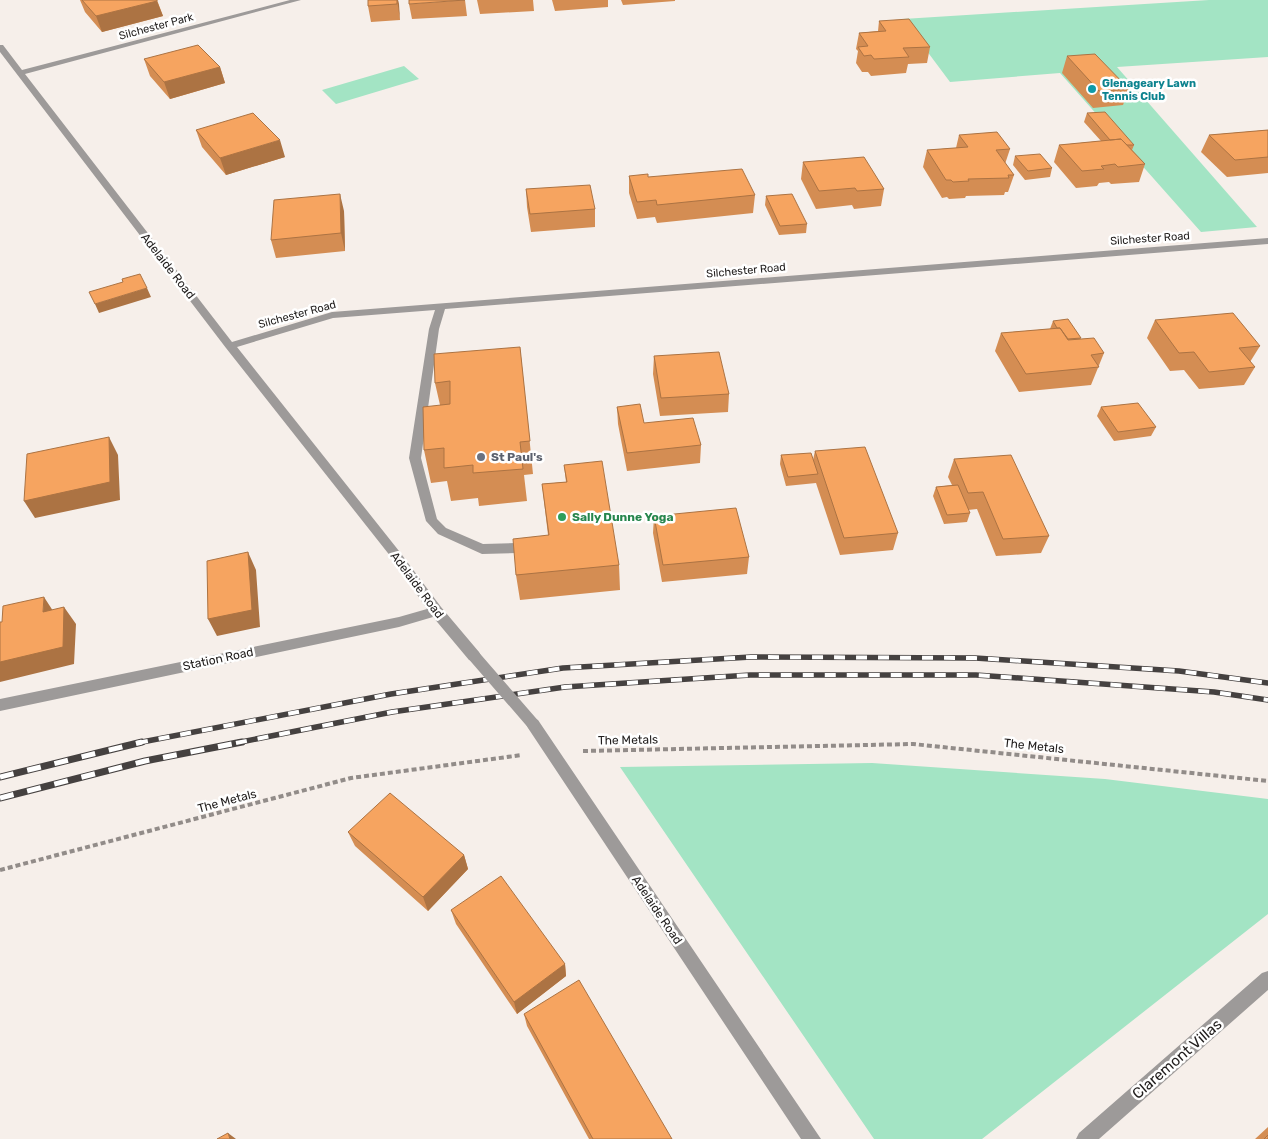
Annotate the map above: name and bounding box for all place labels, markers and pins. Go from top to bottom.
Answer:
place label: Glenageary Lawn Tennis Club [1102,77,1196,103]
marker: Glenageary Lawn Tennis Club [1086,83,1098,95]
place label: St Paul's [491,450,543,464]
marker: St Paul's [475,451,487,463]
place label: Sally Dunne Yoga [572,510,674,524]
marker: Sally Dunne Yoga [556,511,568,523]

